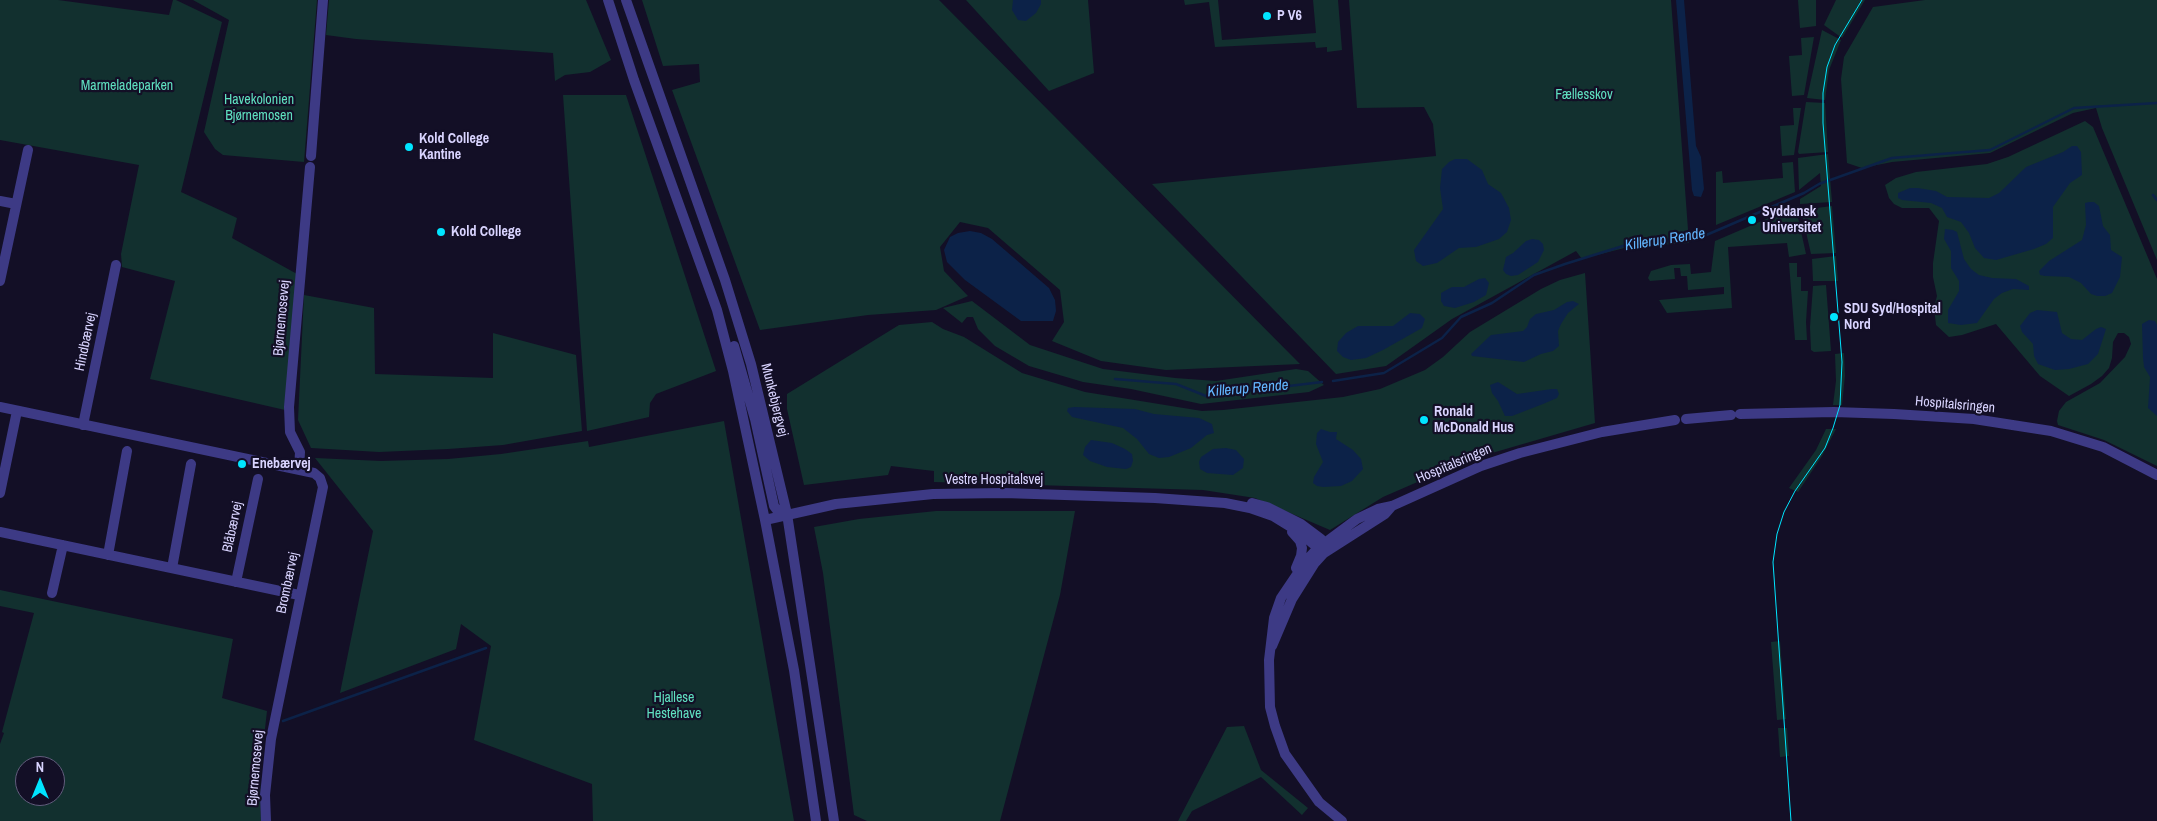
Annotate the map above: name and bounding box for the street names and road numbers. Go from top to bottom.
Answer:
street label: Bjørnemosevej [270,279,294,357]
street label: Hindbærvej [72,311,100,373]
street label: Munkebjergvej [757,362,791,438]
street label: Hospitalsringen [1914,393,1996,417]
street label: Hospitalsringen [1414,441,1494,487]
street label: Vestre Hospitalsvej [945,472,1043,488]
street label: Blåbærvej [219,500,247,554]
street label: Brombærvej [273,551,303,615]
street label: Bjørnemosevej [244,729,268,807]

